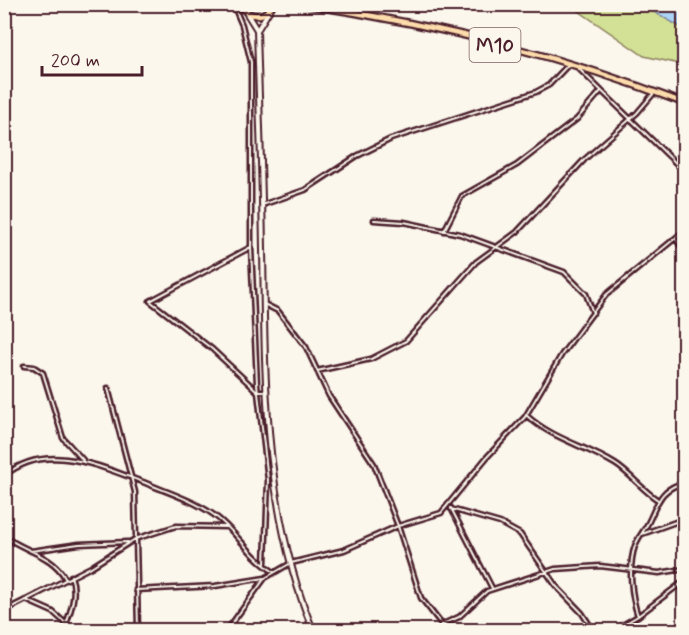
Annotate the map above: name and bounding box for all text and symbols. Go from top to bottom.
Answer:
road number: M10 [470,28,520,62]
scale bar [42,39,142,77]
text: 200 m [51,49,100,73]

